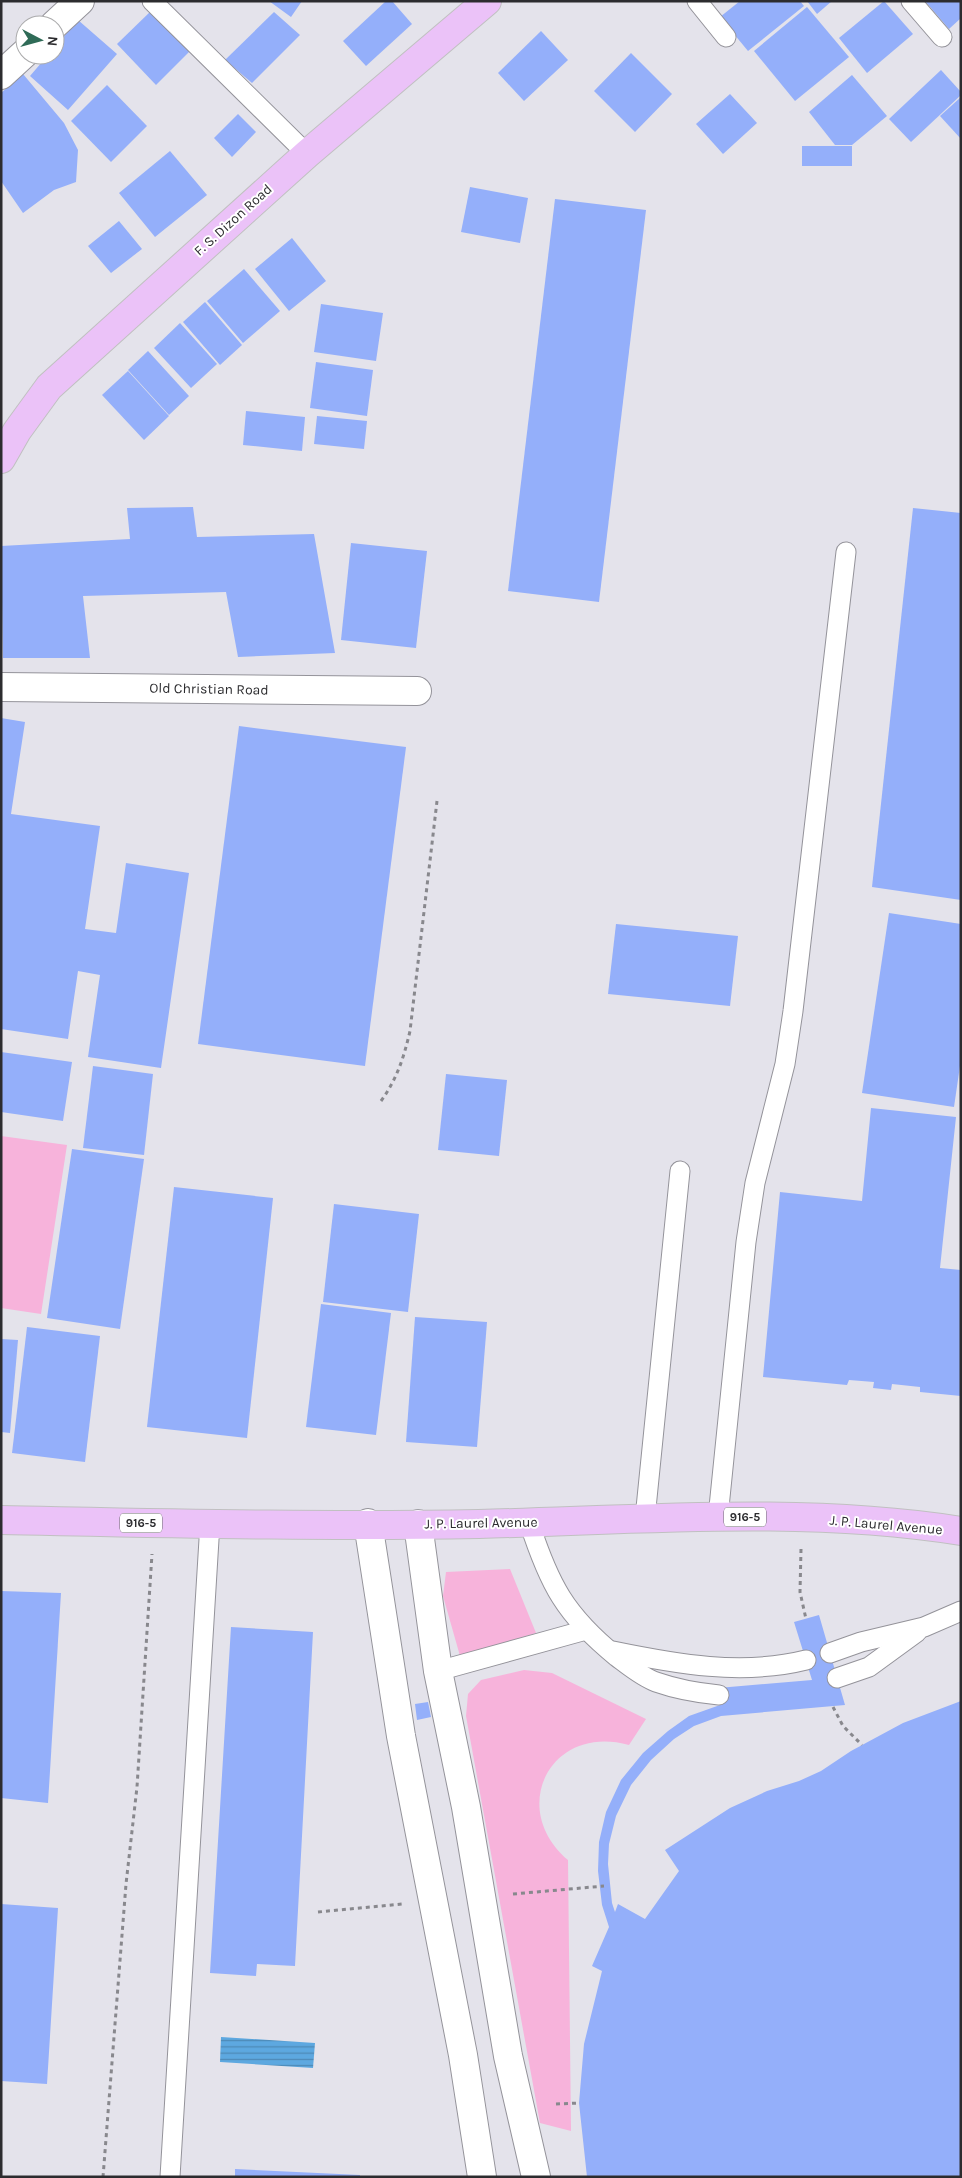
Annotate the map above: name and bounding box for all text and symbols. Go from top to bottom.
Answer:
north arrow [15,15,65,65]
text: N [43,35,61,47]
street label: F. S. Dizon Road [190,181,276,259]
street label: Old Christian Road [149,679,269,699]
road number: 916-5 [724,1508,766,1526]
street label: J. P. Laurel Avenue [829,1512,943,1538]
road number: 916-5 [120,1514,162,1532]
street label: J. P. Laurel Avenue [424,1514,538,1532]

